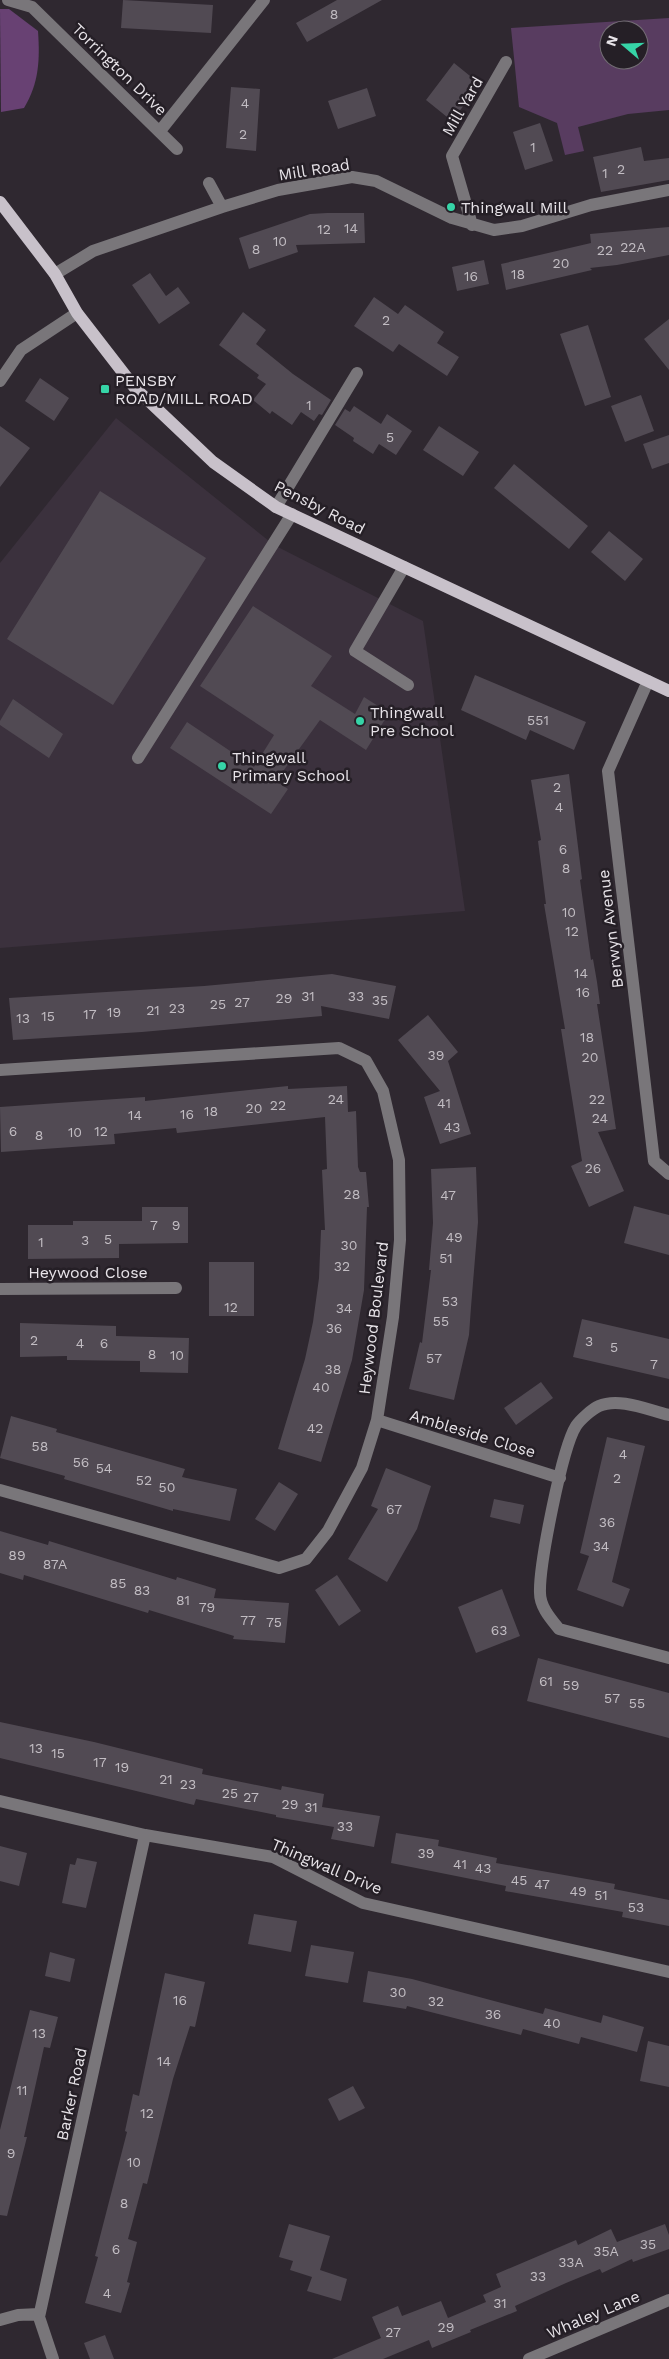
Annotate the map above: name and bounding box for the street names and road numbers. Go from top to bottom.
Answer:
street label: Torrington Drive [68,19,171,120]
street label: Mill Yard [438,73,487,139]
street label: Mill Road [277,155,351,184]
street label: Pensby Road [271,476,368,538]
street label: Berwyn Avenue [594,869,627,989]
street label: Heywood Boulevard [355,1241,392,1396]
street label: Heywood Close [28,1263,148,1282]
street label: Ambleside Close [408,1405,538,1462]
street label: Thingwall Drive [269,1835,385,1898]
street label: Barker Road [52,2046,91,2142]
street label: Whaley Lane [544,2286,643,2343]

